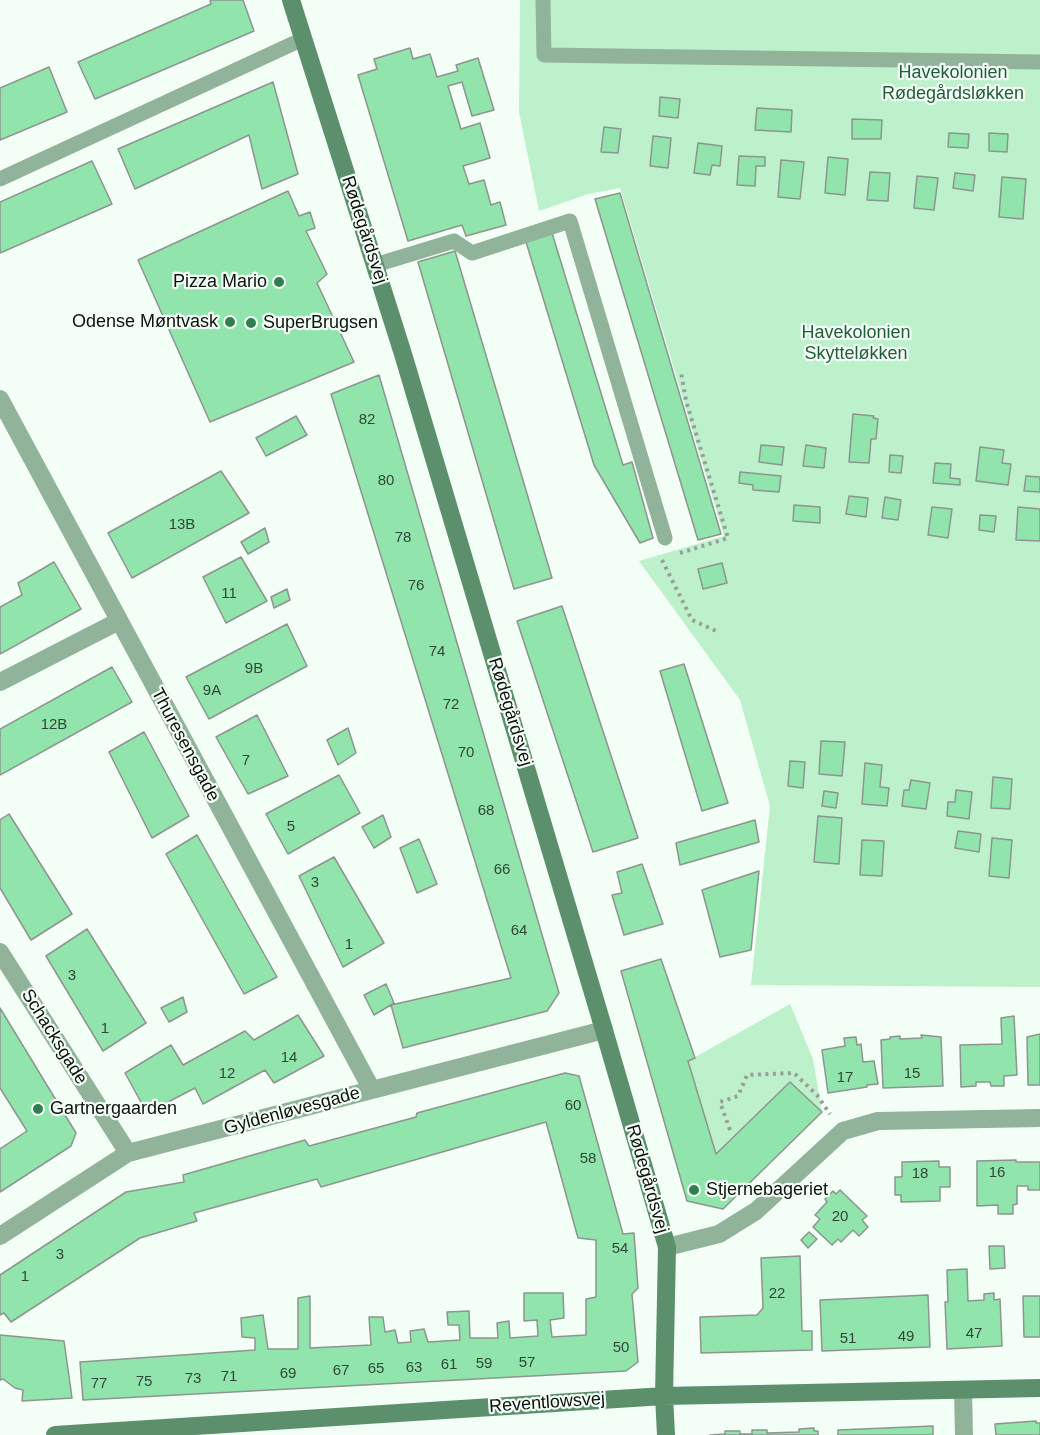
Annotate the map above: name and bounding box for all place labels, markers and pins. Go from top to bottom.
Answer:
place label: Pizza Mario [173,271,267,293]
marker: Pizza Mario [272,275,286,289]
place label: Odense Møntvask [72,311,218,333]
place label: SuperBrugsen [263,312,378,334]
marker: Odense Møntvask [223,315,237,329]
marker: SuperBrugsen [244,316,258,330]
place label: Gartnergaarden [50,1098,177,1120]
marker: Gartnergaarden [31,1102,45,1116]
place label: Stjernebageriet [706,1179,828,1201]
marker: Stjernebageriet [687,1183,701,1197]

